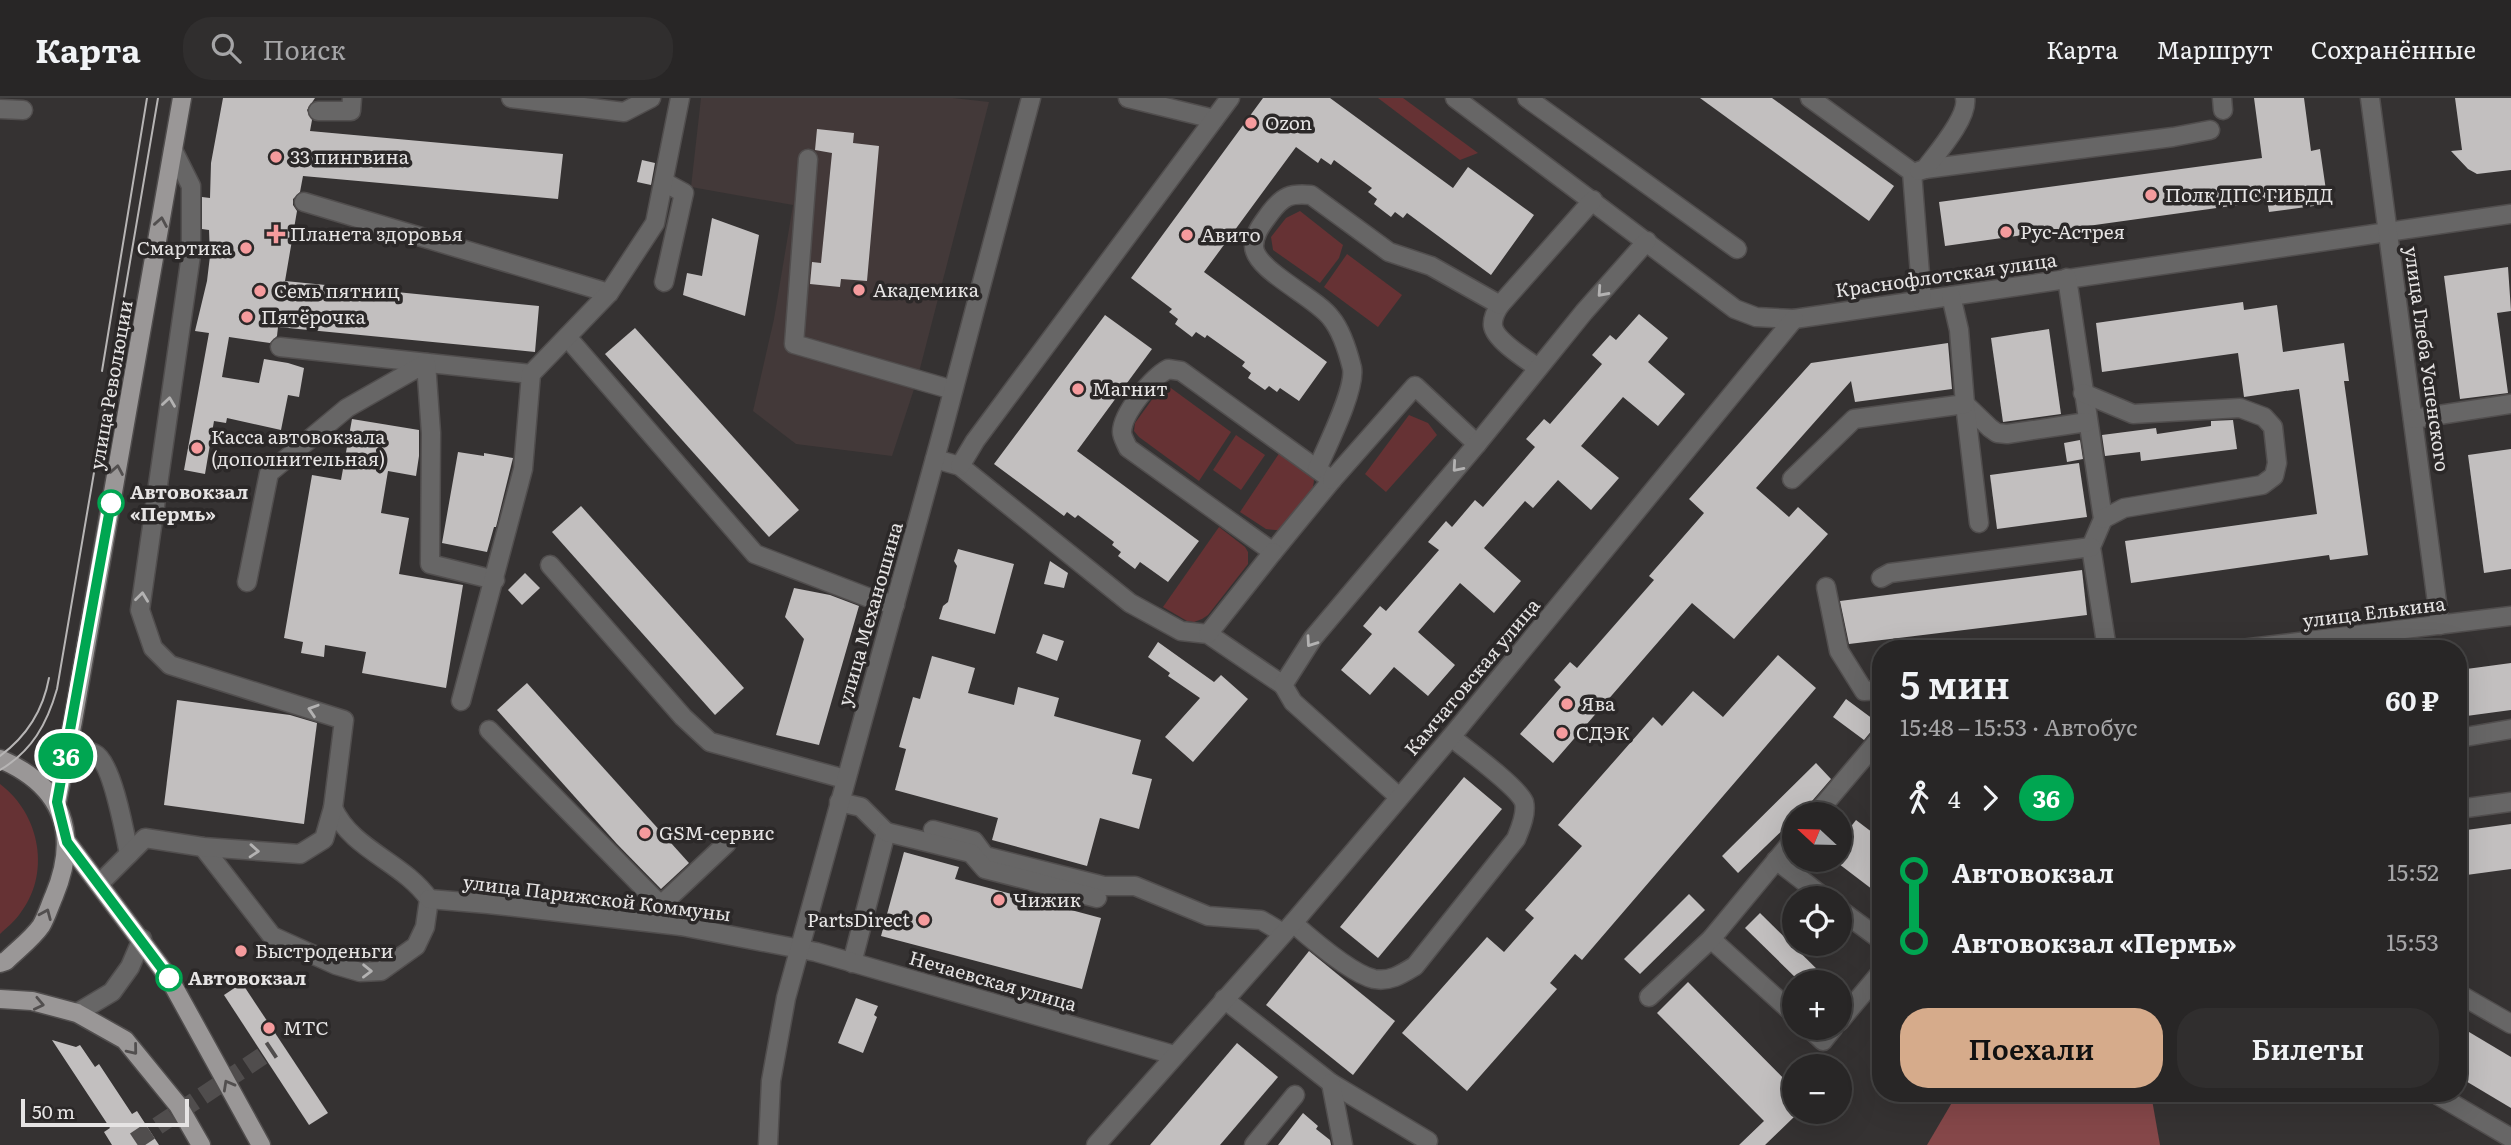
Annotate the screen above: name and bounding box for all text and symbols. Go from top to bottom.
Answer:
search box [183,17,673,80]
text: Карта [35,24,141,73]
icon: search [207,29,245,67]
text: Поиск [263,29,346,68]
text: Карта [2046,31,2118,66]
text: Маршрут [2156,31,2273,66]
text: Сохранённые [2311,31,2476,66]
place label: Ozon [1265,108,1312,136]
marker: Ozon [1243,115,1259,131]
place label: 33 пингвина [290,142,410,170]
marker: 33 пингвина [268,149,284,165]
place label: Полк ДПС ГИБДД [2165,180,2333,208]
marker: Полк ДПС ГИБДД [2143,187,2159,203]
one-way arrow [152,216,167,228]
place label: Рус-Астрея [2020,217,2125,245]
place label: Планета здоровья [290,219,463,247]
place label: Авито [1201,220,1261,248]
marker: Рус-Астрея [1998,224,2014,240]
marker: Планета здоровья [268,226,284,242]
marker: Авито [1179,227,1195,243]
place label: Смартика [137,233,233,261]
marker: Смартика [238,240,254,256]
street label: Краснофлотская улица [1833,244,2059,303]
street label: улица Глеба Успенского [2398,244,2458,473]
place label: Академика [873,275,980,303]
place label: Семь пятниц [274,276,400,304]
marker: Академика [851,282,867,298]
marker: Семь пятниц [252,283,268,299]
one-way arrow [1598,284,1610,297]
street label: улица Революции [81,298,139,472]
place label: Пятёрочка [261,302,366,330]
marker: Пятёрочка [239,309,255,325]
place label: Магнит [1092,374,1168,402]
marker: Магнит [1070,381,1086,397]
one-way arrow [161,396,176,408]
place label: Касса автовокзала (дополнительная) [211,422,386,472]
marker: Касса автовокзала (дополнительная) [189,440,205,456]
one-way arrow [1453,459,1465,472]
one-way arrow [109,464,124,476]
place label: Автовокзал «Пермь» [130,477,248,527]
marker: Автовокзал «Пермь» [98,490,124,516]
street label: улица Механошина [829,517,909,709]
street label: улица Елькина [2301,588,2448,634]
one-way arrow [134,591,149,602]
street label: Камчатовская улица [1397,591,1546,761]
one-way arrow [1307,634,1319,647]
text: 5 мин [1900,654,2010,711]
text: 60 ₽ [2385,680,2439,719]
place label: Ява [1581,689,1616,717]
marker: Ява [1559,696,1575,712]
one-way arrow [307,704,319,718]
text: 15:48 – 15:53 · Автобус [1900,709,2138,743]
place label: СДЭК [1576,718,1630,746]
marker: СДЭК [1554,725,1570,741]
line badge: 36 [34,733,98,779]
text: 36 [52,738,80,773]
icon: walk [1900,779,1938,817]
icon: forward [1971,779,2009,817]
text: 36 [2033,780,2060,815]
text: 4 [1948,781,1961,815]
north arrow [1782,802,1852,872]
map controls [1782,802,1852,1124]
place label: GSM-сервис [659,818,774,846]
marker: GSM-сервис [637,825,653,841]
one-way arrow [249,843,260,858]
text: Автовокзал [1952,852,2114,891]
text: 15:52 [2387,854,2439,888]
street label: улица Парижской Коммуны [462,867,733,927]
place label: Чижик [1013,885,1082,913]
button: locate [1782,886,1852,956]
marker: Чижик [991,892,1007,908]
place label: PartsDirect [807,905,910,933]
one-way arrow [38,909,52,922]
marker: PartsDirect [916,912,932,928]
text: Автовокзал «Пермь» [1952,922,2237,961]
text: 15:53 [2386,924,2439,958]
place label: Быстроденьги [255,936,394,964]
marker: Быстроденьги [233,943,249,959]
street label: Нечаевская улица [906,943,1081,1018]
place label: Автовокзал [188,963,306,991]
one-way arrow [363,963,373,979]
marker: Автовокзал [156,965,182,991]
button: + [1782,970,1852,1040]
one-way arrow [33,995,45,1010]
button: Поехали [1900,1008,2163,1088]
button: Билеты [2177,1008,2439,1088]
place label: МТС [283,1013,329,1041]
marker: МТС [261,1020,277,1036]
one-way arrow [125,1042,138,1054]
button: − [1782,1054,1852,1124]
one-way arrow [223,1080,236,1092]
scale bar [21,1096,189,1128]
text: 50 m [32,1097,75,1125]

